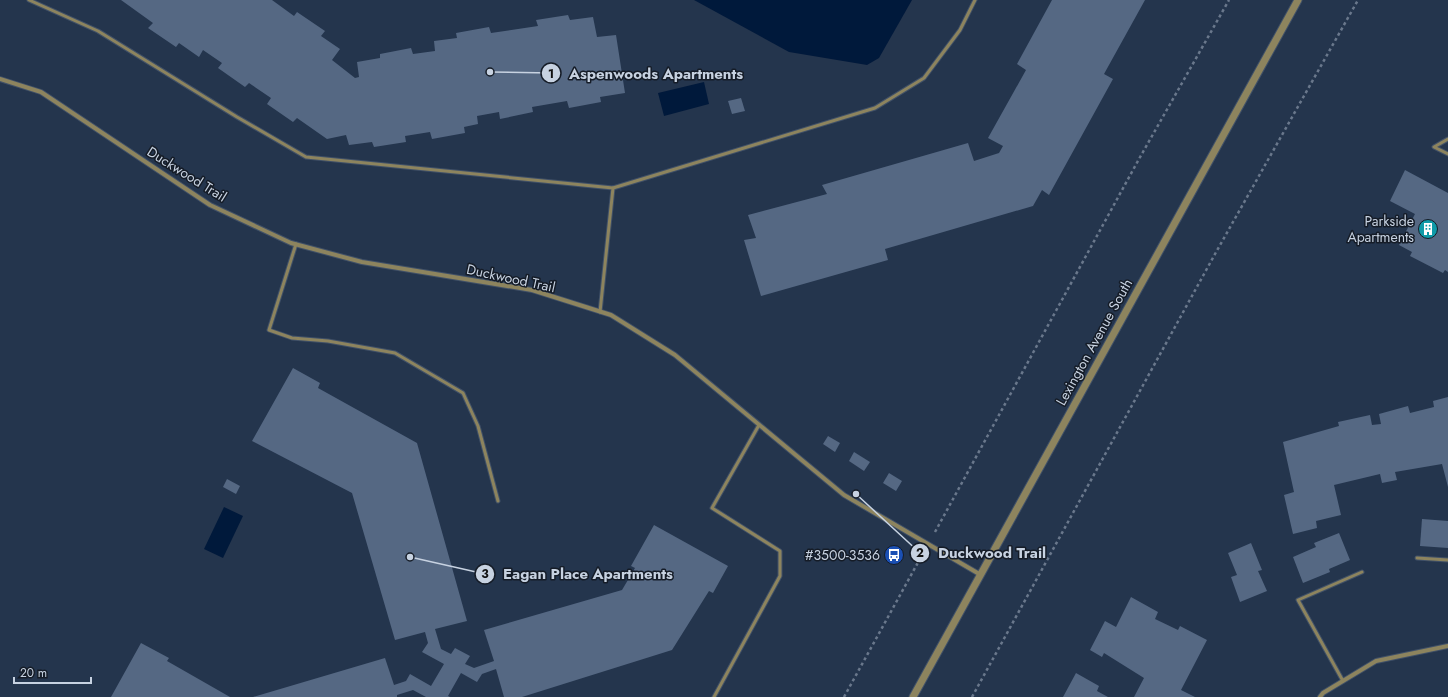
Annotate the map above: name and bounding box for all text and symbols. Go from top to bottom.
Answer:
callout: Aspenwoods Apartments [541,60,751,87]
text: Aspenwoods Apartments [568,63,743,85]
text: 1 [548,65,554,83]
street label: Duckwood Trail [143,142,231,206]
place label: Parkside Apartments [1347,211,1414,247]
building icon: Parkside Apartments [1417,218,1439,240]
street label: Duckwood Trail [465,259,557,297]
street label: Lexington Avenue South [1051,275,1137,409]
callout: Duckwood Trail [910,540,1054,567]
text: Duckwood Trail [938,542,1046,564]
bus stop icon: #3500-3536 [883,544,905,566]
text: 2 [916,544,924,562]
place label: #3500-3536 [805,545,880,565]
callout: Eagan Place Apartments [475,560,681,587]
text: Eagan Place Apartments [503,563,673,585]
text: 3 [481,565,489,583]
scale bar [14,659,91,685]
text: 20 m [20,664,47,682]

